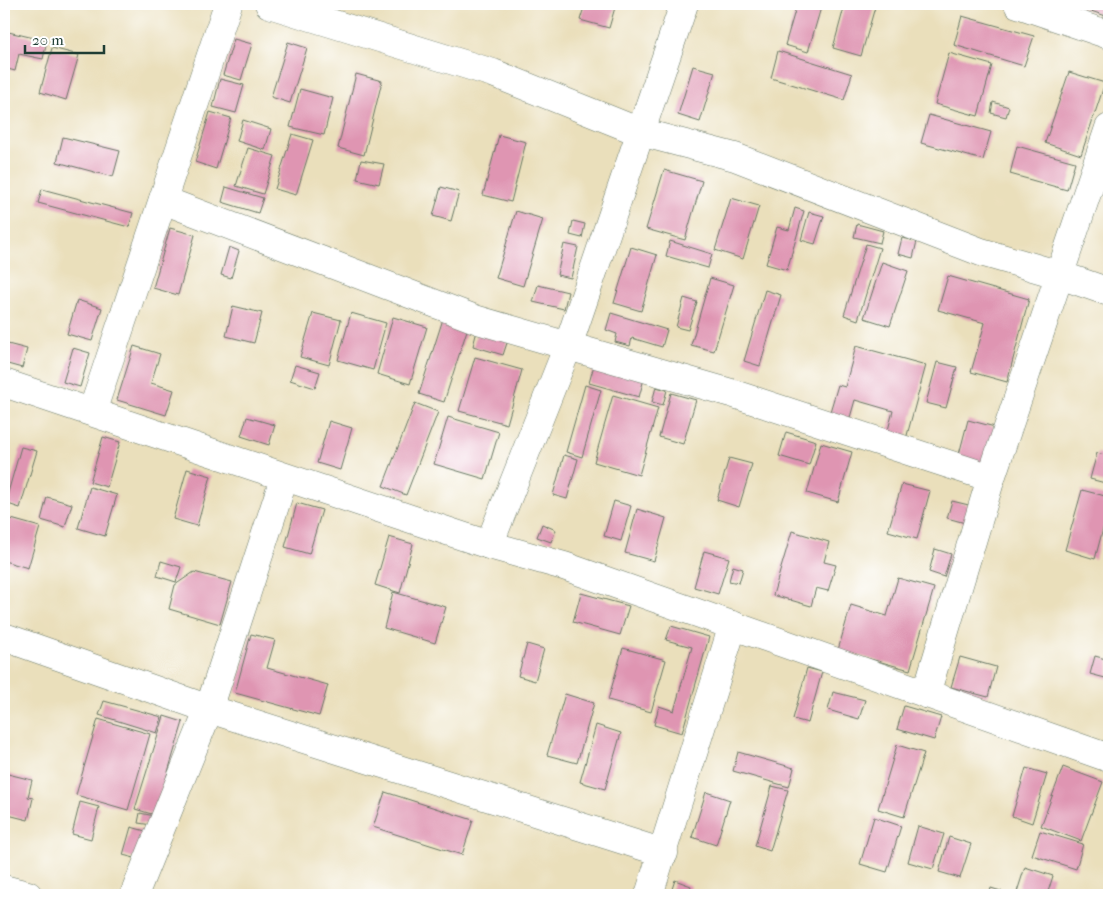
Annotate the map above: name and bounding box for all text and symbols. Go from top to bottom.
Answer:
scale bar [25,22,104,54]
text: 20 m [32,31,64,49]

